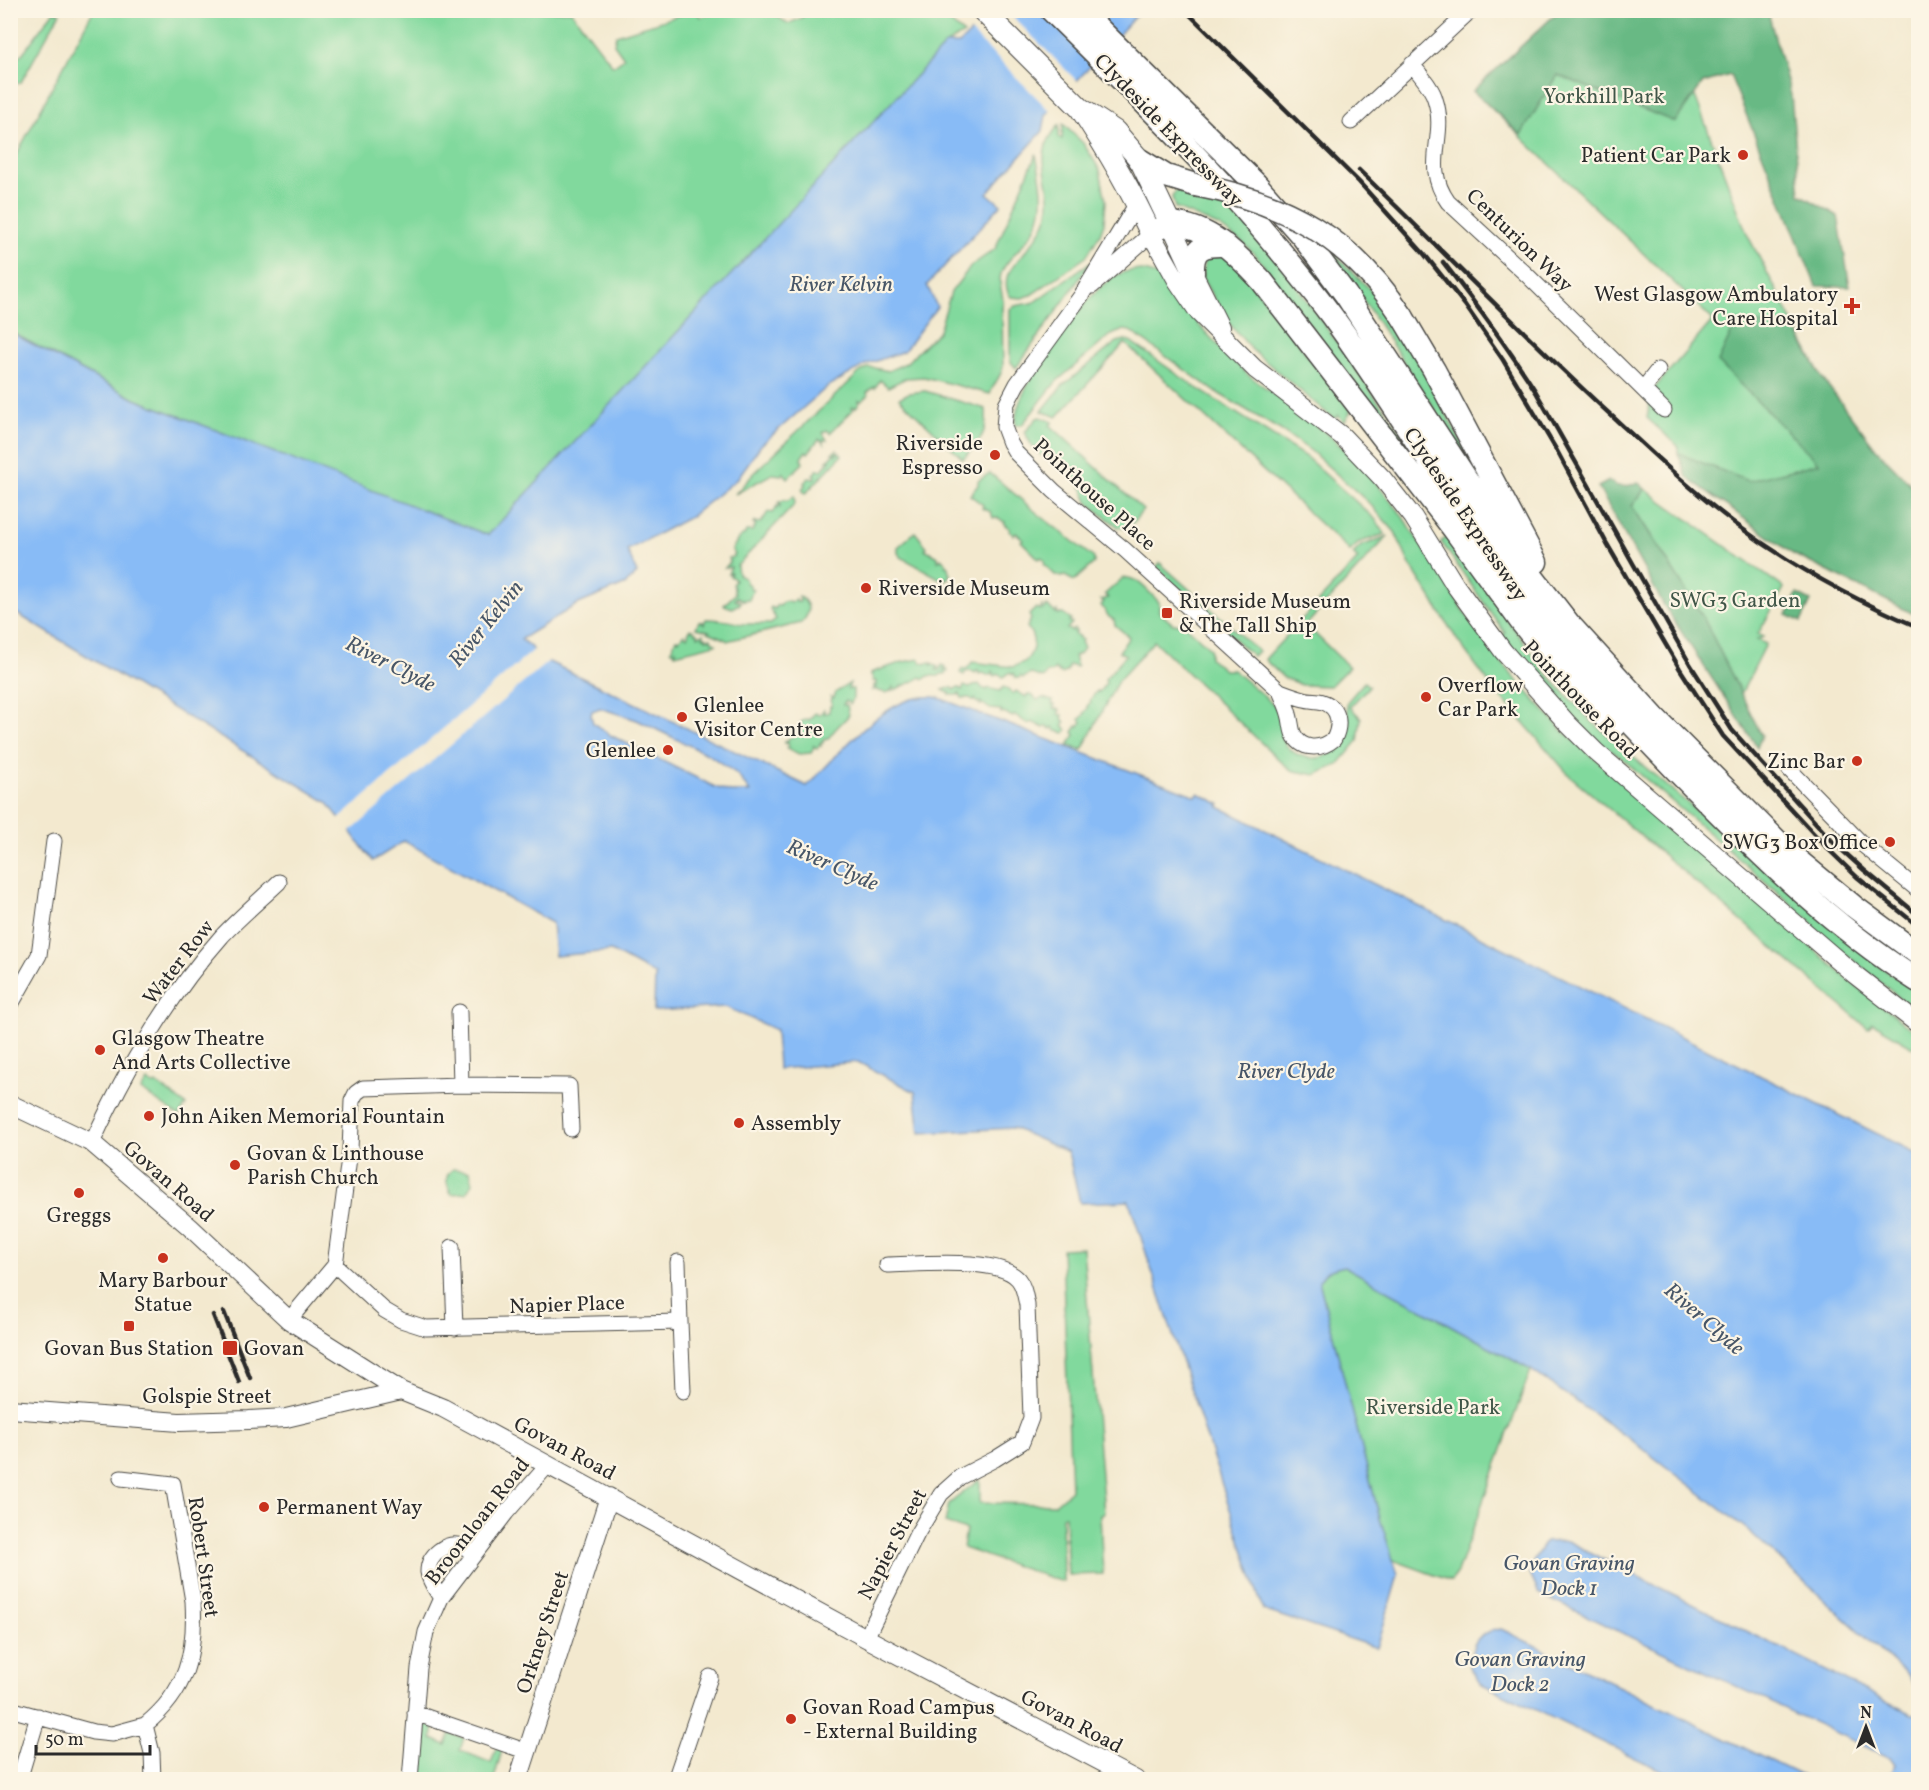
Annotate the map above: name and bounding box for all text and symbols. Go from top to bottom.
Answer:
street label: Clydeside Expressway [1087,48,1250,215]
park label: Yorkhill Park [1543,83,1665,112]
place label: Patient Car Park [1581,142,1732,171]
marker: Patient Car Park [1736,148,1750,162]
street label: Centurion Way [1459,183,1579,300]
water label: River Kelvin [789,270,893,301]
place label: West Glasgow Ambulatory Care Hospital [1594,281,1839,334]
marker: West Glasgow Ambulatory Care Hospital [1843,297,1861,315]
street label: Clydeside Expressway [1396,422,1534,608]
place label: Riverside Espresso [896,430,983,483]
street label: Pointhouse Place [1026,432,1162,558]
marker: Riverside Espresso [988,448,1002,462]
water label: River Kelvin [442,574,532,675]
place label: Riverside Museum [878,575,1050,604]
marker: Riverside Museum [859,581,873,595]
park label: SWG3 Garden [1669,587,1801,616]
place label: Riverside Museum & The Tall Ship [1179,588,1351,641]
marker: Riverside Museum & The Tall Ship [1160,606,1174,620]
water label: River Clyde [339,629,440,701]
street label: Pointhouse Road [1516,634,1644,766]
place label: Overflow Car Park [1438,672,1523,725]
marker: Overflow Car Park [1419,690,1433,704]
place label: Glenlee Visitor Centre [694,692,823,745]
marker: Glenlee Visitor Centre [675,710,689,724]
place label: Glenlee [586,737,656,766]
marker: Glenlee [661,743,675,757]
place label: Zinc Bar [1767,748,1845,777]
marker: Zinc Bar [1850,754,1864,768]
place label: SWG3 Box Office [1722,829,1878,858]
water label: River Clyde [781,832,883,900]
marker: SWG3 Box Office [1883,835,1897,849]
street label: Water Row [137,914,222,1012]
place label: Glasgow Theatre And Arts Collective [112,1025,291,1078]
marker: Glasgow Theatre And Arts Collective [93,1043,107,1057]
water label: River Clyde [1237,1057,1335,1088]
place label: John Aiken Memorial Fountain [161,1103,445,1132]
marker: John Aiken Memorial Fountain [142,1109,156,1123]
place label: Assembly [751,1110,842,1139]
marker: Assembly [732,1116,746,1130]
street label: Govan Road [116,1134,220,1230]
place label: Govan & Linthouse Parish Church [247,1140,424,1193]
marker: Govan & Linthouse Parish Church [228,1158,242,1172]
marker: Greggs [72,1186,86,1200]
place label: Greggs [47,1202,111,1231]
marker: Mary Barbour Statue [156,1251,170,1265]
place label: Mary Barbour Statue [98,1267,228,1320]
water label: River Clyde [1656,1276,1750,1364]
street label: Napier Place [509,1289,625,1322]
marker: Govan Bus Station [122,1319,136,1333]
place label: Govan Bus Station [44,1335,214,1364]
place label: Govan [244,1335,304,1364]
marker: Govan [221,1339,239,1357]
street label: Golspie Street [142,1383,272,1412]
park label: Riverside Park [1366,1394,1501,1423]
street label: Govan Road [508,1410,621,1488]
street label: Broomloan Road [419,1452,537,1592]
street label: Napier Street [852,1484,935,1606]
place label: Permanent Way [276,1494,423,1523]
street label: Robert Street [180,1495,225,1620]
marker: Permanent Way [257,1500,271,1514]
water label: Govan Graving Dock 1 [1503,1549,1635,1605]
street label: Orkney Street [510,1567,577,1698]
water label: Govan Graving Dock 2 [1454,1645,1586,1701]
street label: Govan Road [1015,1683,1128,1761]
place label: Govan Road Campus - External Building [803,1694,995,1747]
north arrow [1836,1697,1896,1757]
text: N [1860,1703,1872,1725]
marker: Govan Road Campus - External Building [784,1712,798,1726]
scale bar [36,1718,150,1756]
text: 50 m [45,1728,84,1753]

